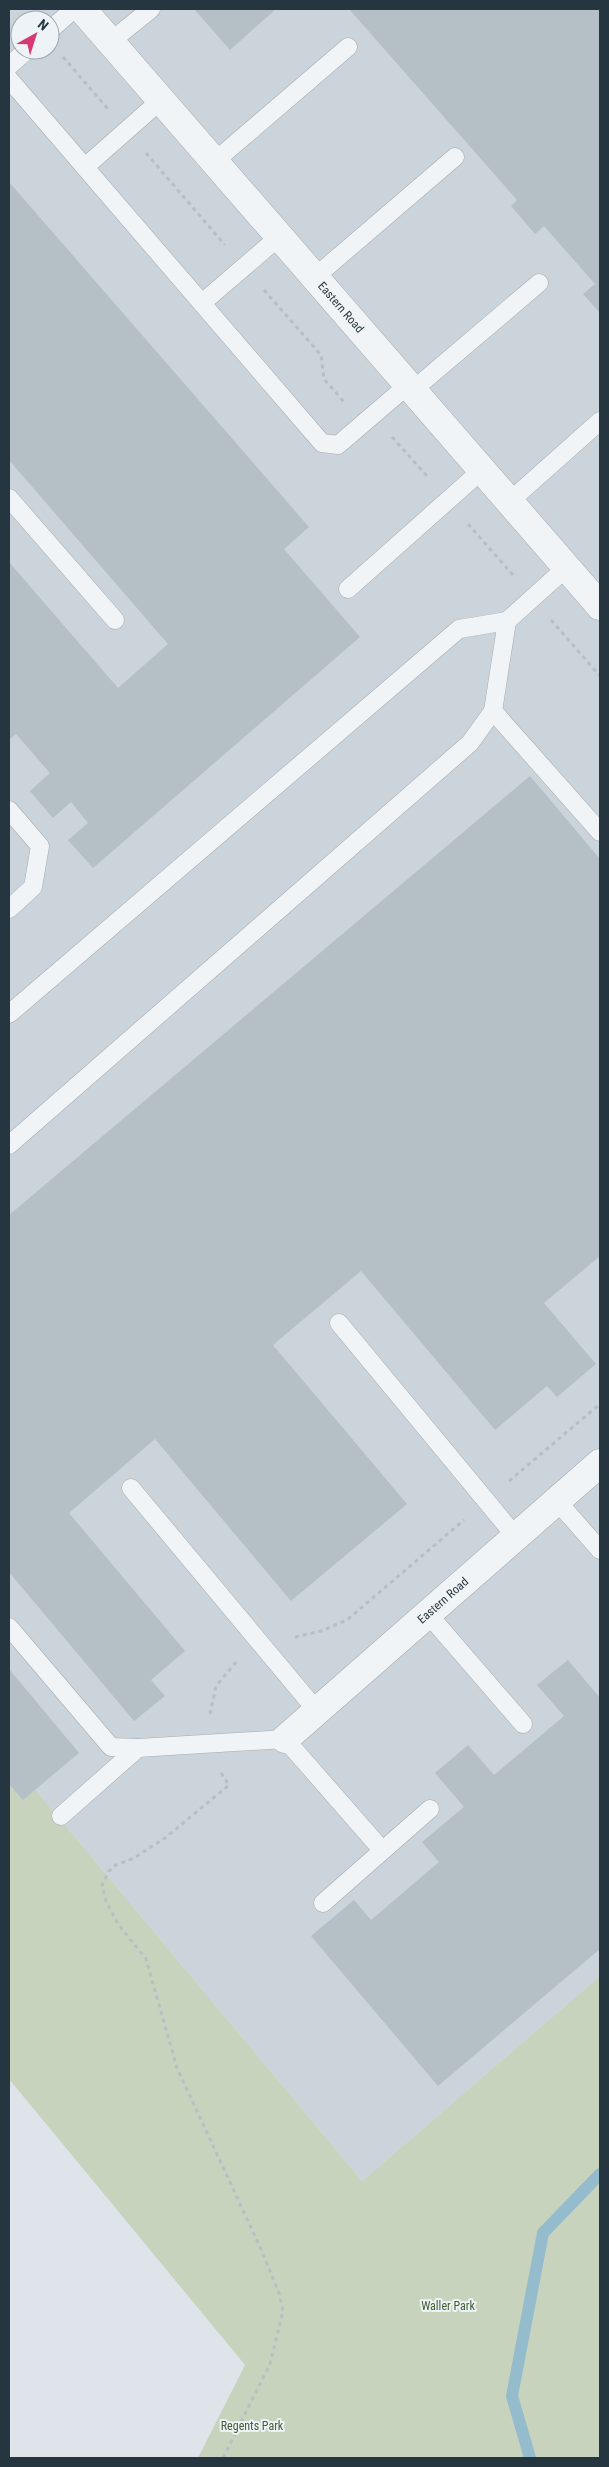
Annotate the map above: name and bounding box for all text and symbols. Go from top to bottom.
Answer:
north arrow [10,10,60,60]
text: N [35,16,52,34]
street label: Eastern Road [315,279,367,336]
street label: Eastern Road [415,1575,471,1627]
park label: Waller Park [421,2299,475,2313]
park label: Regents Park [221,2419,284,2433]

